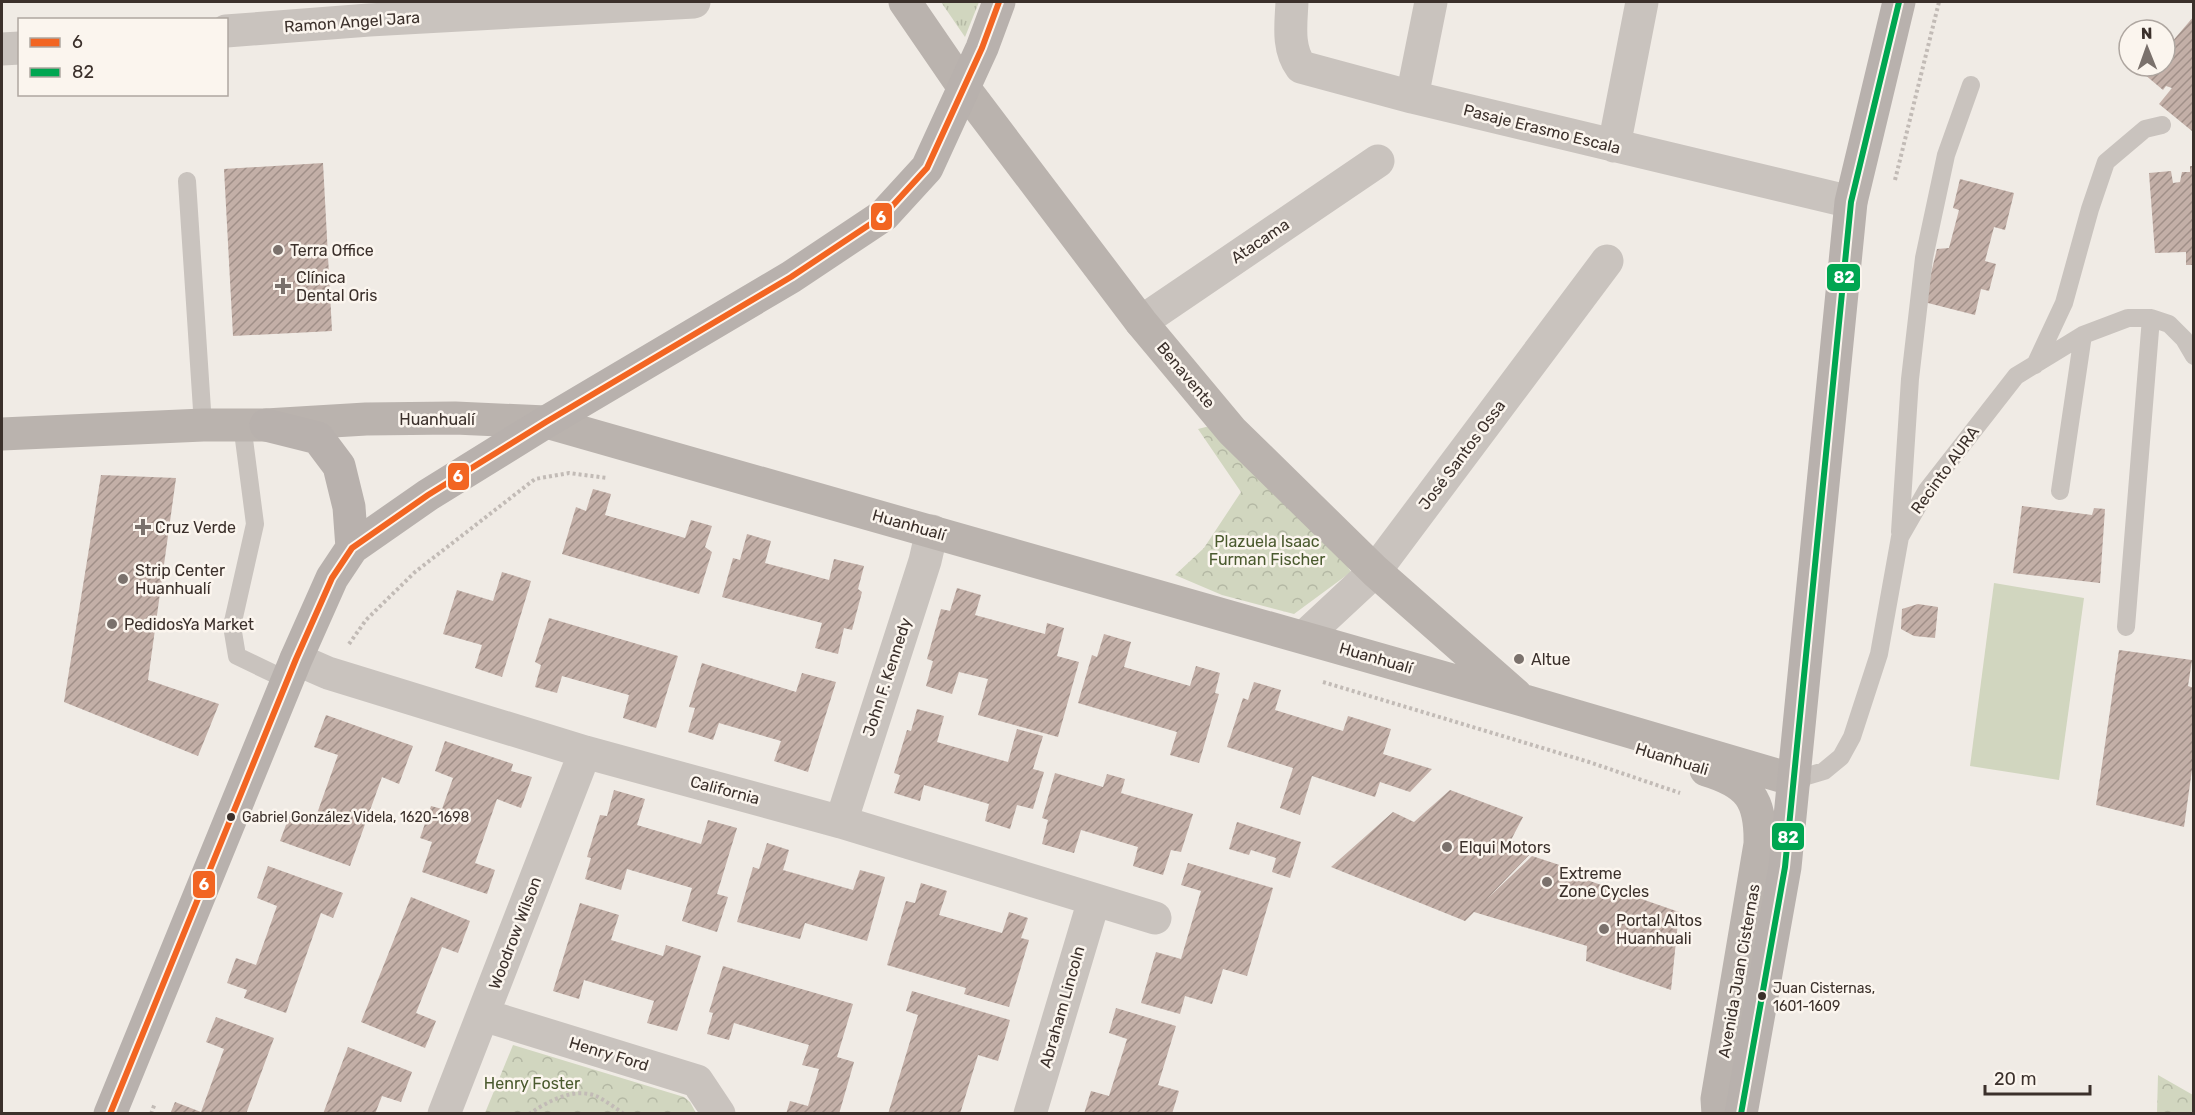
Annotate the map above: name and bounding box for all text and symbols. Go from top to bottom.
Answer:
street label: Ramon Angel Jara [283,8,421,36]
legend [18,18,228,96]
north arrow [2117,18,2177,78]
text: N [2141,24,2153,43]
text: 6 [72,31,83,53]
text: 82 [72,61,94,83]
street label: Pasaje Erasmo Escala [1461,100,1623,158]
line badge: 6 [870,202,893,231]
text: 6 [876,208,886,227]
street label: Atacama [1227,215,1293,267]
place label: Terra Office [290,241,374,260]
marker: Terra Office [271,243,285,257]
line badge: 82 [1826,263,1861,292]
place label: Clínica Dental Oris [296,268,377,305]
text: 82 [1833,268,1855,287]
marker: Clínica Dental Oris [274,277,292,295]
street label: Benavente [1153,338,1219,412]
street label: José Santos Ossa [1415,396,1509,514]
street label: Huanhualí [399,410,476,429]
street label: Recinto AURA [1907,422,1983,517]
line badge: 6 [447,462,470,491]
text: 6 [453,467,463,486]
street label: Huanhualí [870,505,949,545]
place label: Cruz Verde [155,518,236,537]
marker: Cruz Verde [136,520,150,534]
park label: Plazuela Isaac Furman Fischer [1209,532,1325,569]
place label: Strip Center Huanhualí [135,561,225,598]
marker: Strip Center Huanhualí [116,572,130,586]
place label: PedidosYa Market [124,615,254,634]
street label: John F. Kennedy [859,615,915,739]
marker: PedidosYa Market [105,617,119,631]
street label: Huanhualí [1337,638,1416,678]
place label: Altue [1531,650,1570,669]
marker: Altue [1512,652,1526,666]
street label: Huanhuali [1633,739,1711,779]
street label: California [688,772,762,808]
place label: Gabriel González Videla, 1620-1698 [242,809,470,826]
marker: Gabriel González Videla, 1620-1698 [225,811,237,823]
line badge: 82 [1771,822,1805,851]
text: 82 [1777,828,1799,847]
place label: Elqui Motors [1459,838,1551,857]
marker: Elqui Motors [1440,840,1454,854]
place label: Extreme Zone Cycles [1559,864,1649,901]
line badge: 6 [192,870,216,899]
street label: Woodrow Wilson [485,874,545,992]
text: 6 [199,875,209,894]
marker: Extreme Zone Cycles [1540,875,1554,889]
street label: Avenida Juan Cisternas [1714,882,1764,1060]
place label: Portal Altos Huanhuali [1616,911,1702,948]
marker: Portal Altos Huanhuali [1597,922,1611,936]
street label: Abraham Lincoln [1036,944,1088,1070]
place label: Juan Cisternas, 1601-1609 [1773,980,1875,1015]
marker: Juan Cisternas, 1601-1609 [1756,990,1768,1002]
street label: Henry Ford [567,1033,651,1075]
scale bar [1985,1058,2090,1096]
text: 20 m [1994,1068,2036,1090]
park label: Henry Foster [484,1074,580,1093]

